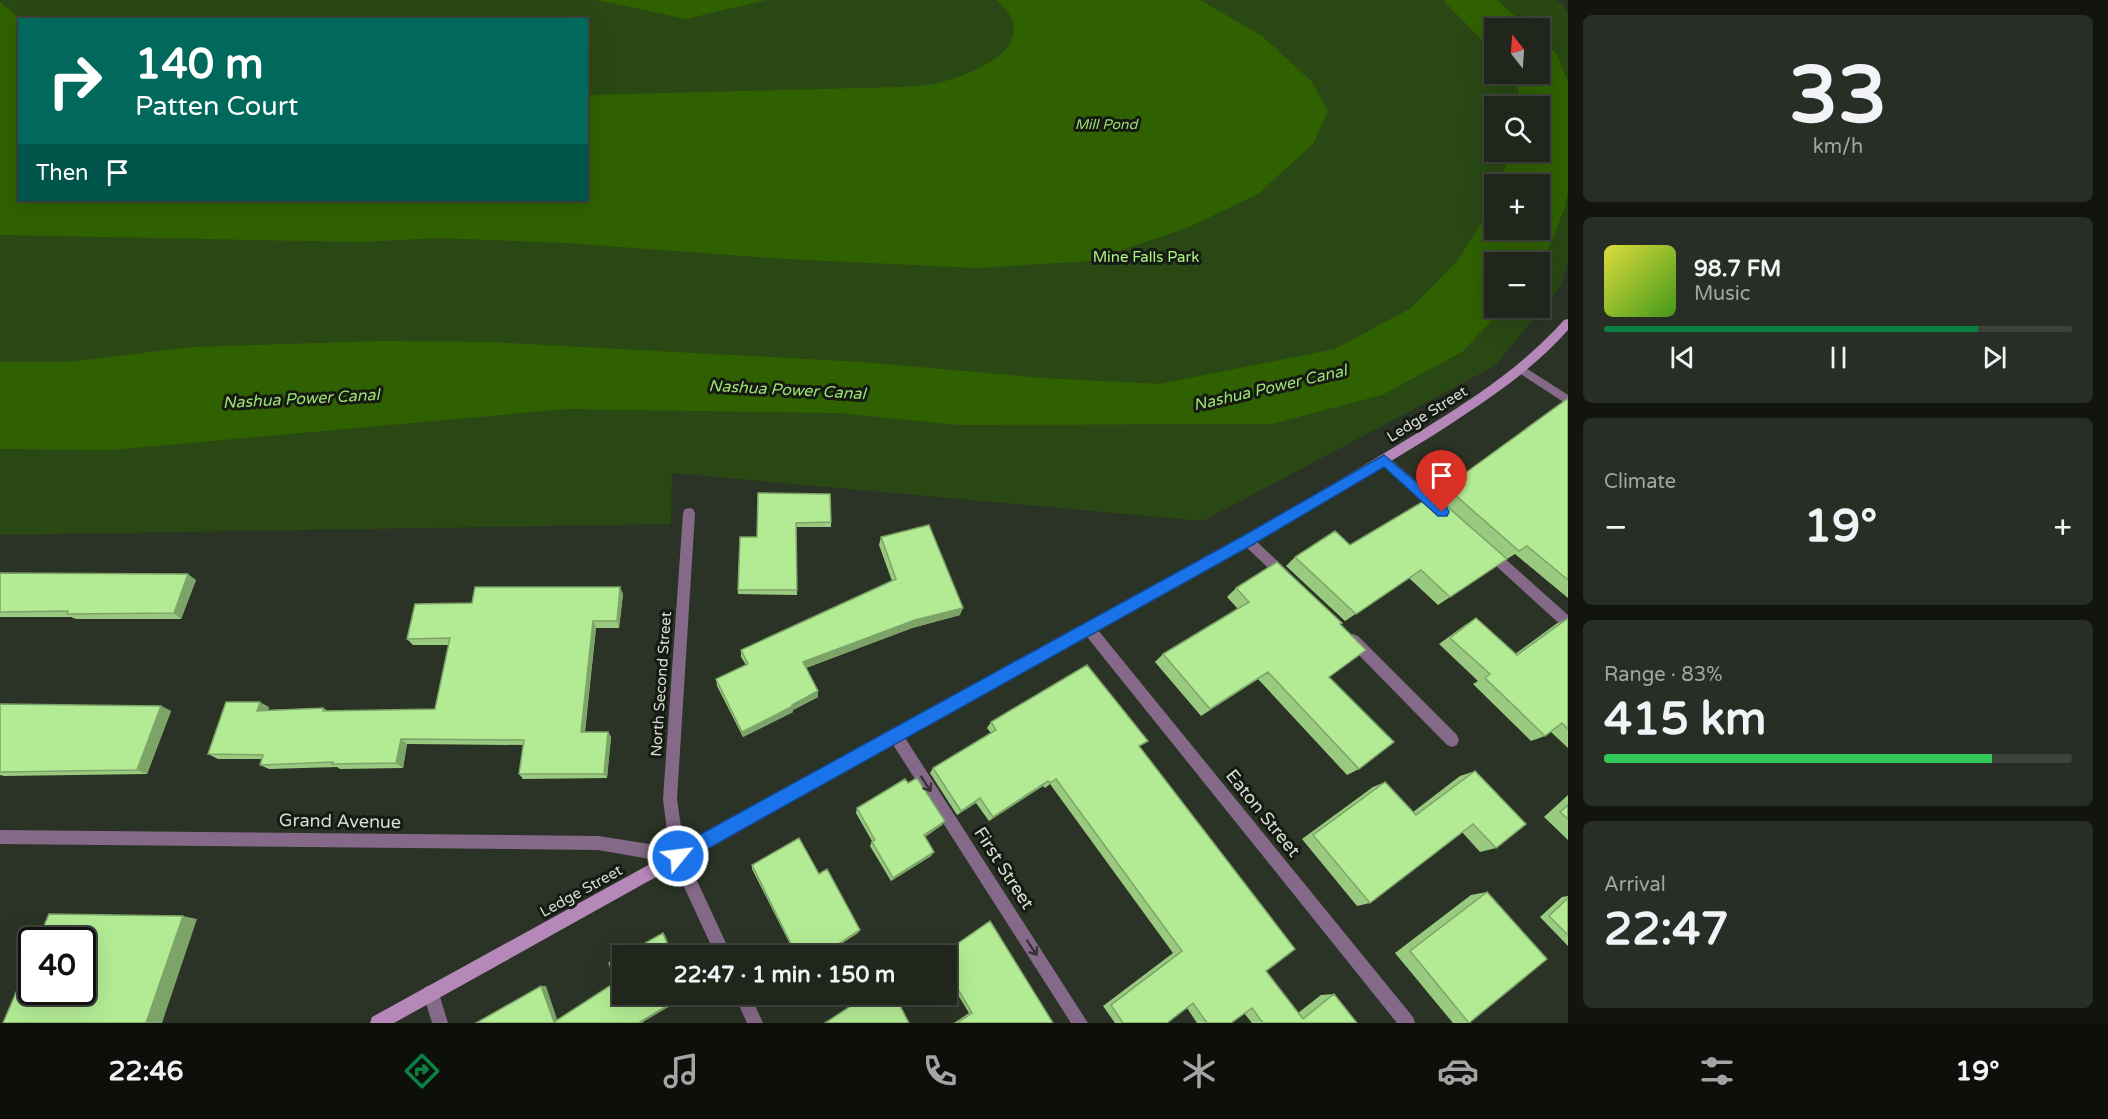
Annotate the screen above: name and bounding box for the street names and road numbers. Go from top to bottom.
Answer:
street label: Ledge Street [1384,382,1471,446]
street label: North Second Street [647,610,675,757]
street label: Eaton Street [1221,765,1305,861]
street label: Grand Avenue [279,809,401,833]
street label: First Street [969,823,1039,913]
street label: Ledge Street [537,861,626,921]

